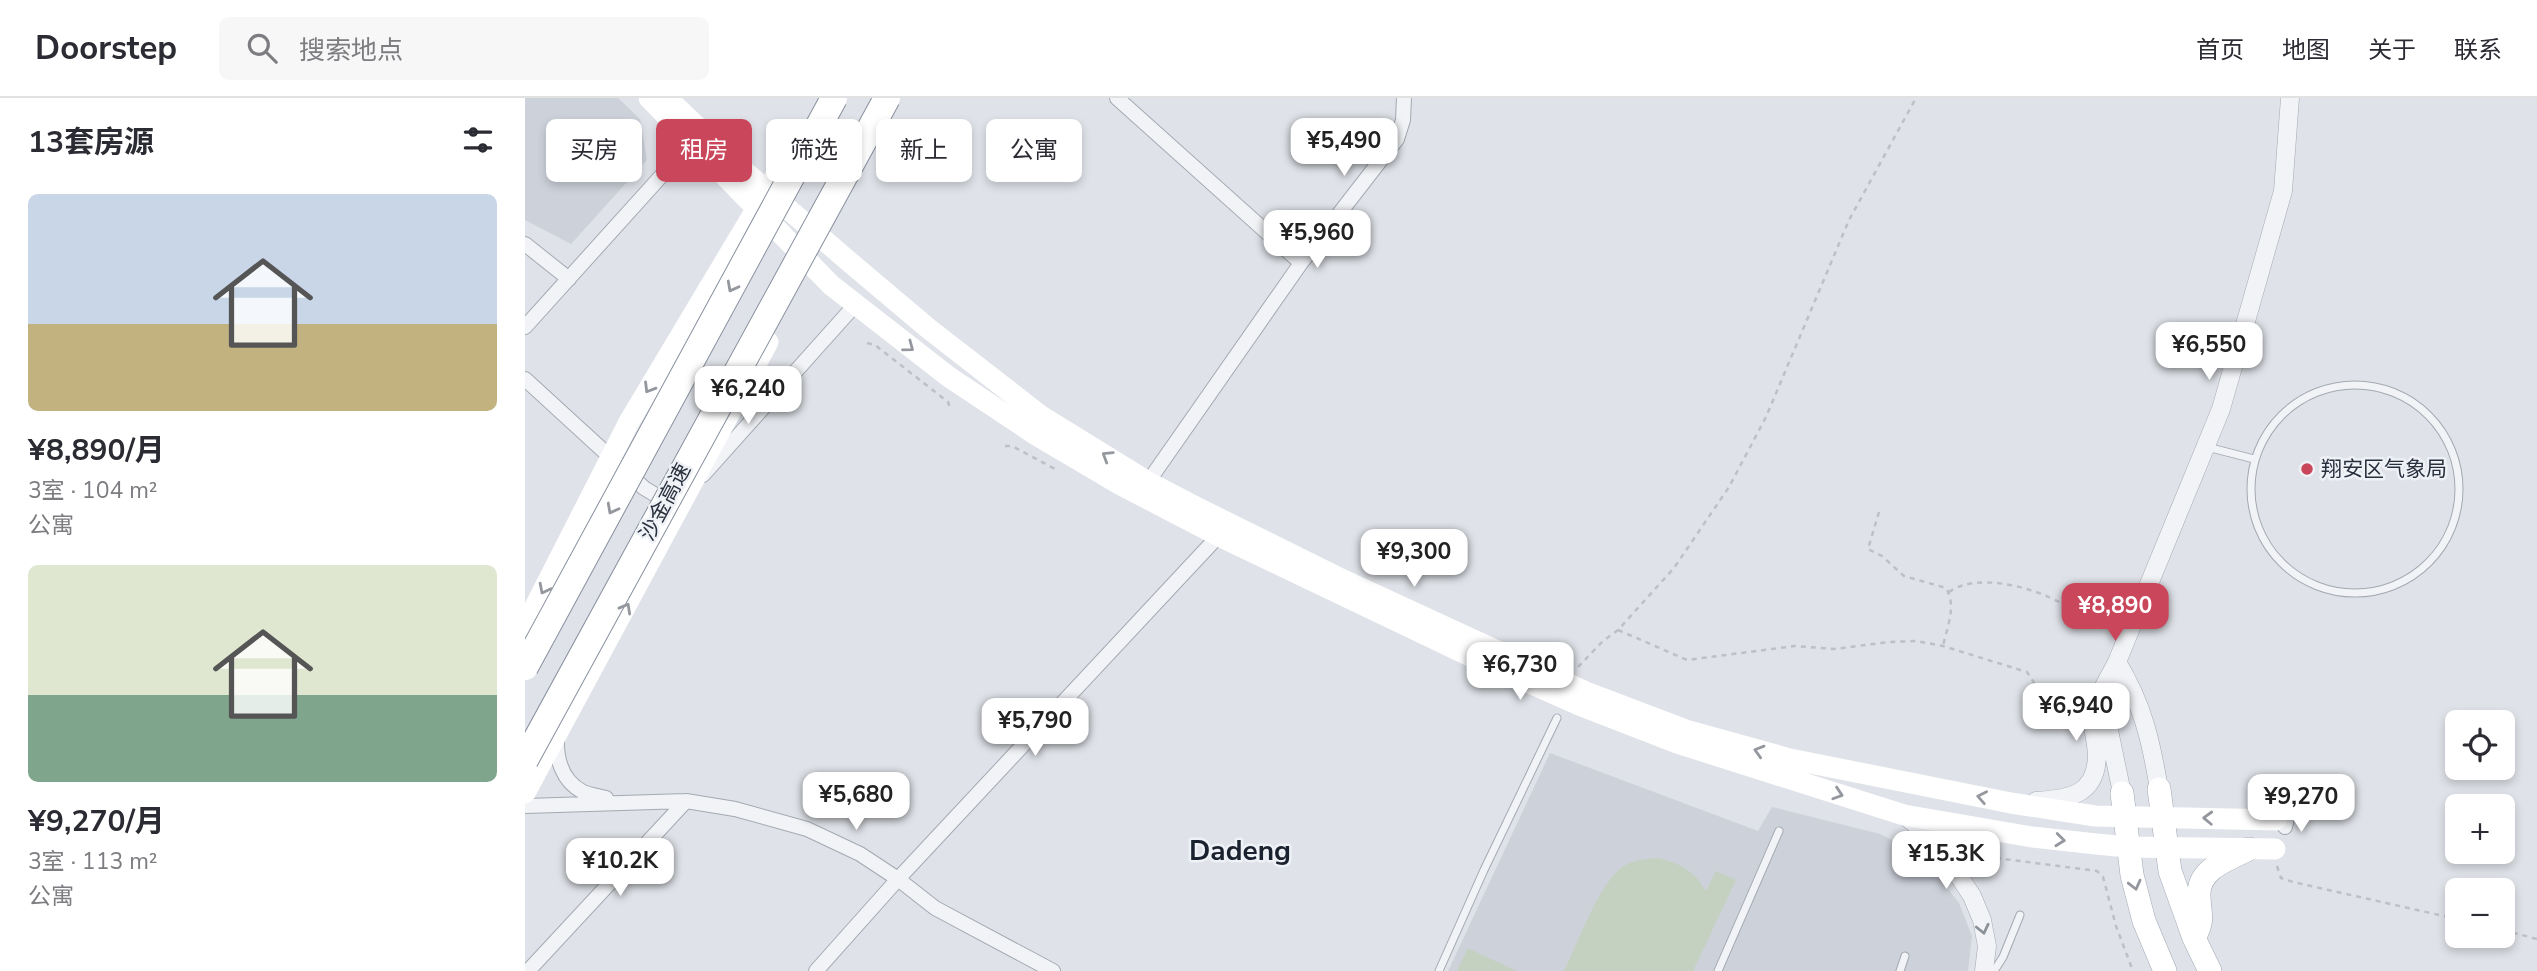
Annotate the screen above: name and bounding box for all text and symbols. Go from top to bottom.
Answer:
search box [219,17,709,80]
text: Doorstep [35,26,177,71]
icon: search [243,29,281,67]
text: 搜索地点 [299,33,403,68]
text: 首页 [2196,34,2244,66]
text: 地图 [2282,34,2330,66]
text: 关于 [2368,34,2416,66]
text: 联系 [2454,34,2502,66]
pin: ¥5,490 [1287,118,1401,178]
chip: 买房 [546,119,642,182]
chip: 租房 [656,119,752,182]
chip: 筛选 [766,119,862,182]
chip: 新上 [876,119,972,182]
chip: 公寓 [986,119,1082,182]
icon: filters [459,121,497,159]
text: 13套房源 [28,122,154,163]
text: ¥5,490 [1307,125,1381,156]
pin: ¥5,960 [1260,211,1374,270]
text: ¥5,960 [1280,217,1354,248]
icon: home [200,240,326,366]
one-way arrow [727,280,740,292]
pin: ¥6,550 [2152,322,2266,382]
text: ¥6,550 [2172,329,2246,360]
one-way arrow [901,338,914,351]
pin: ¥6,240 [691,366,805,426]
text: ¥6,240 [711,373,785,404]
one-way arrow [644,380,657,393]
text: ¥8,890/月 [28,430,165,471]
one-way arrow [1101,451,1114,464]
place label: 翔安区气象局 [2321,455,2447,483]
street label: 沙金高速 [633,458,697,546]
marker: 翔安区气象局 [2299,461,2315,477]
text: 3室 · 104 m² [28,475,158,506]
one-way arrow [606,502,620,514]
text: 公寓 [28,510,74,541]
pin: ¥9,300 [1357,530,1471,589]
text: ¥9,300 [1377,536,1451,567]
one-way arrow [538,582,552,594]
pin: ¥8,890 [2058,584,2172,643]
text: ¥8,890 [2078,590,2152,621]
one-way arrow [618,603,631,615]
icon: home [200,611,326,737]
pin: ¥6,730 [1463,642,1577,702]
text: ¥6,730 [1483,649,1557,680]
pin: ¥6,940 [2019,684,2133,743]
text: ¥6,940 [2039,690,2113,721]
pin: ¥5,790 [978,698,1092,758]
text: ¥5,790 [998,705,1072,736]
map controls [2445,710,2515,948]
button: locate [2445,710,2515,780]
one-way arrow [1753,744,1765,759]
pin: ¥5,680 [799,772,913,832]
pin: ¥9,270 [2244,774,2358,834]
text: ¥5,680 [819,779,893,810]
text: ¥9,270 [2264,781,2338,812]
one-way arrow [1831,786,1844,800]
one-way arrow [1976,790,1988,805]
button: + [2445,794,2515,864]
text: ¥9,270/月 [28,801,165,842]
one-way arrow [2202,810,2212,826]
district label: Dadeng [1189,832,1291,870]
pin: ¥15.3K [1889,832,2003,891]
one-way arrow [2055,832,2066,847]
pin: ¥10.2K [563,838,677,898]
text: ¥15.3K [1908,838,1984,869]
text: ¥10.2K [582,845,658,876]
text: 3室 · 113 m² [28,846,158,877]
button: − [2445,878,2515,948]
one-way arrow [2127,879,2141,891]
text: 公寓 [28,881,74,912]
one-way arrow [1975,922,1989,934]

